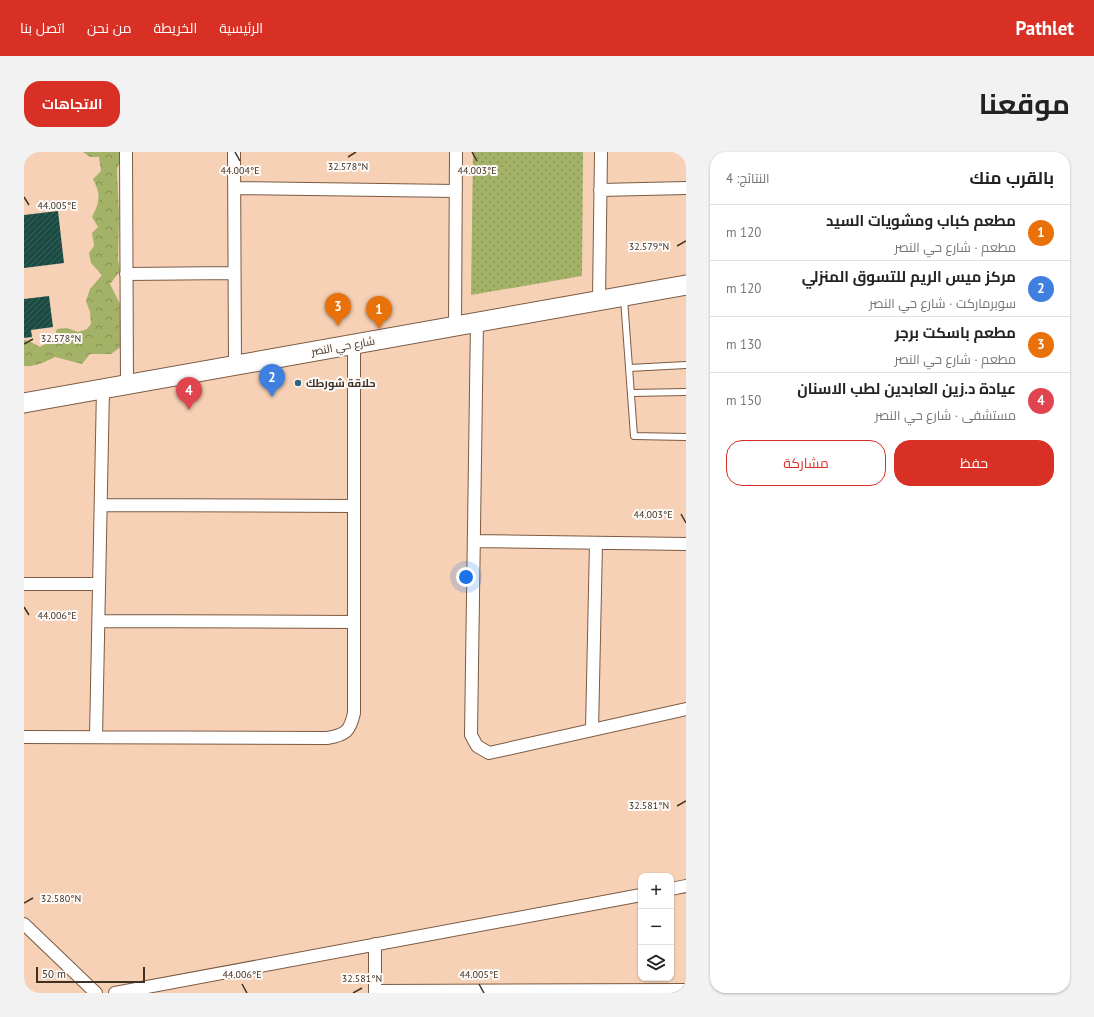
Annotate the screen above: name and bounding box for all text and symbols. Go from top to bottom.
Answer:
text: Pathlet [1015,16,1074,40]
text: اتصل بنا [20,19,65,37]
text: من نحن [87,19,131,37]
text: الخريطة [153,19,197,37]
text: الرئيسية [219,19,263,37]
button: الاتجاهات [24,81,120,127]
text: موقعنا [979,85,1070,122]
text: 32.578°N [328,160,368,173]
text: 44.004°E [221,164,260,177]
text: 44.003°E [458,164,497,177]
text: بالقرب منك [970,167,1054,189]
text: النتائج: 4 [726,170,770,187]
text: 44.005°E [38,199,77,212]
text: مطعم كباب ومشويات السيد [826,211,1016,230]
text: 120 m [726,224,761,241]
text: 1 [1037,224,1045,241]
text: مطعم · شارع حي النصر [894,239,1016,256]
text: 32.579°N [629,240,669,253]
text: مركز ميس الريم للتسوق المنزلي [802,267,1016,286]
text: 120 m [726,280,761,297]
text: 2 [1037,280,1045,297]
pin: 3 [325,293,351,326]
text: سوبرماركت · شارع حي النصر [869,295,1016,312]
pin: 1 [366,296,392,329]
text: مطعم باسكت برجر [895,323,1016,342]
text: 32.578°N [41,332,81,345]
street label: شارع حي النصر [309,334,376,361]
text: 130 m [726,336,761,353]
text: 3 [1037,336,1045,353]
text: مطعم · شارع حي النصر [894,351,1016,368]
pin: 2 [259,364,285,397]
place label: حلاقة شورطك [306,376,376,391]
pin: 4 [176,377,202,410]
marker: حلاقة شورطك [293,378,303,388]
text: عيادة د.زين العابدين لطب الاسنان [797,379,1016,398]
text: 150 m [726,392,761,409]
text: 4 [1037,392,1045,409]
text: مستشفى · شارع حي النصر [875,407,1016,424]
button: مشاركة [726,440,886,486]
button: حفظ [894,440,1054,486]
text: 44.003°E [634,508,673,521]
your location [456,567,476,587]
text: 44.006°E [38,609,77,622]
text: 32.581°N [629,799,669,812]
map controls [638,873,674,981]
button: + [638,873,674,909]
text: 32.580°N [41,892,81,905]
button: − [638,909,674,945]
button: layers [638,945,674,981]
scale bar [36,965,145,984]
text: 50 m [42,967,66,981]
text: 44.006°E [223,968,262,981]
text: 44.005°E [460,968,499,981]
text: 32.581°N [342,972,382,985]

